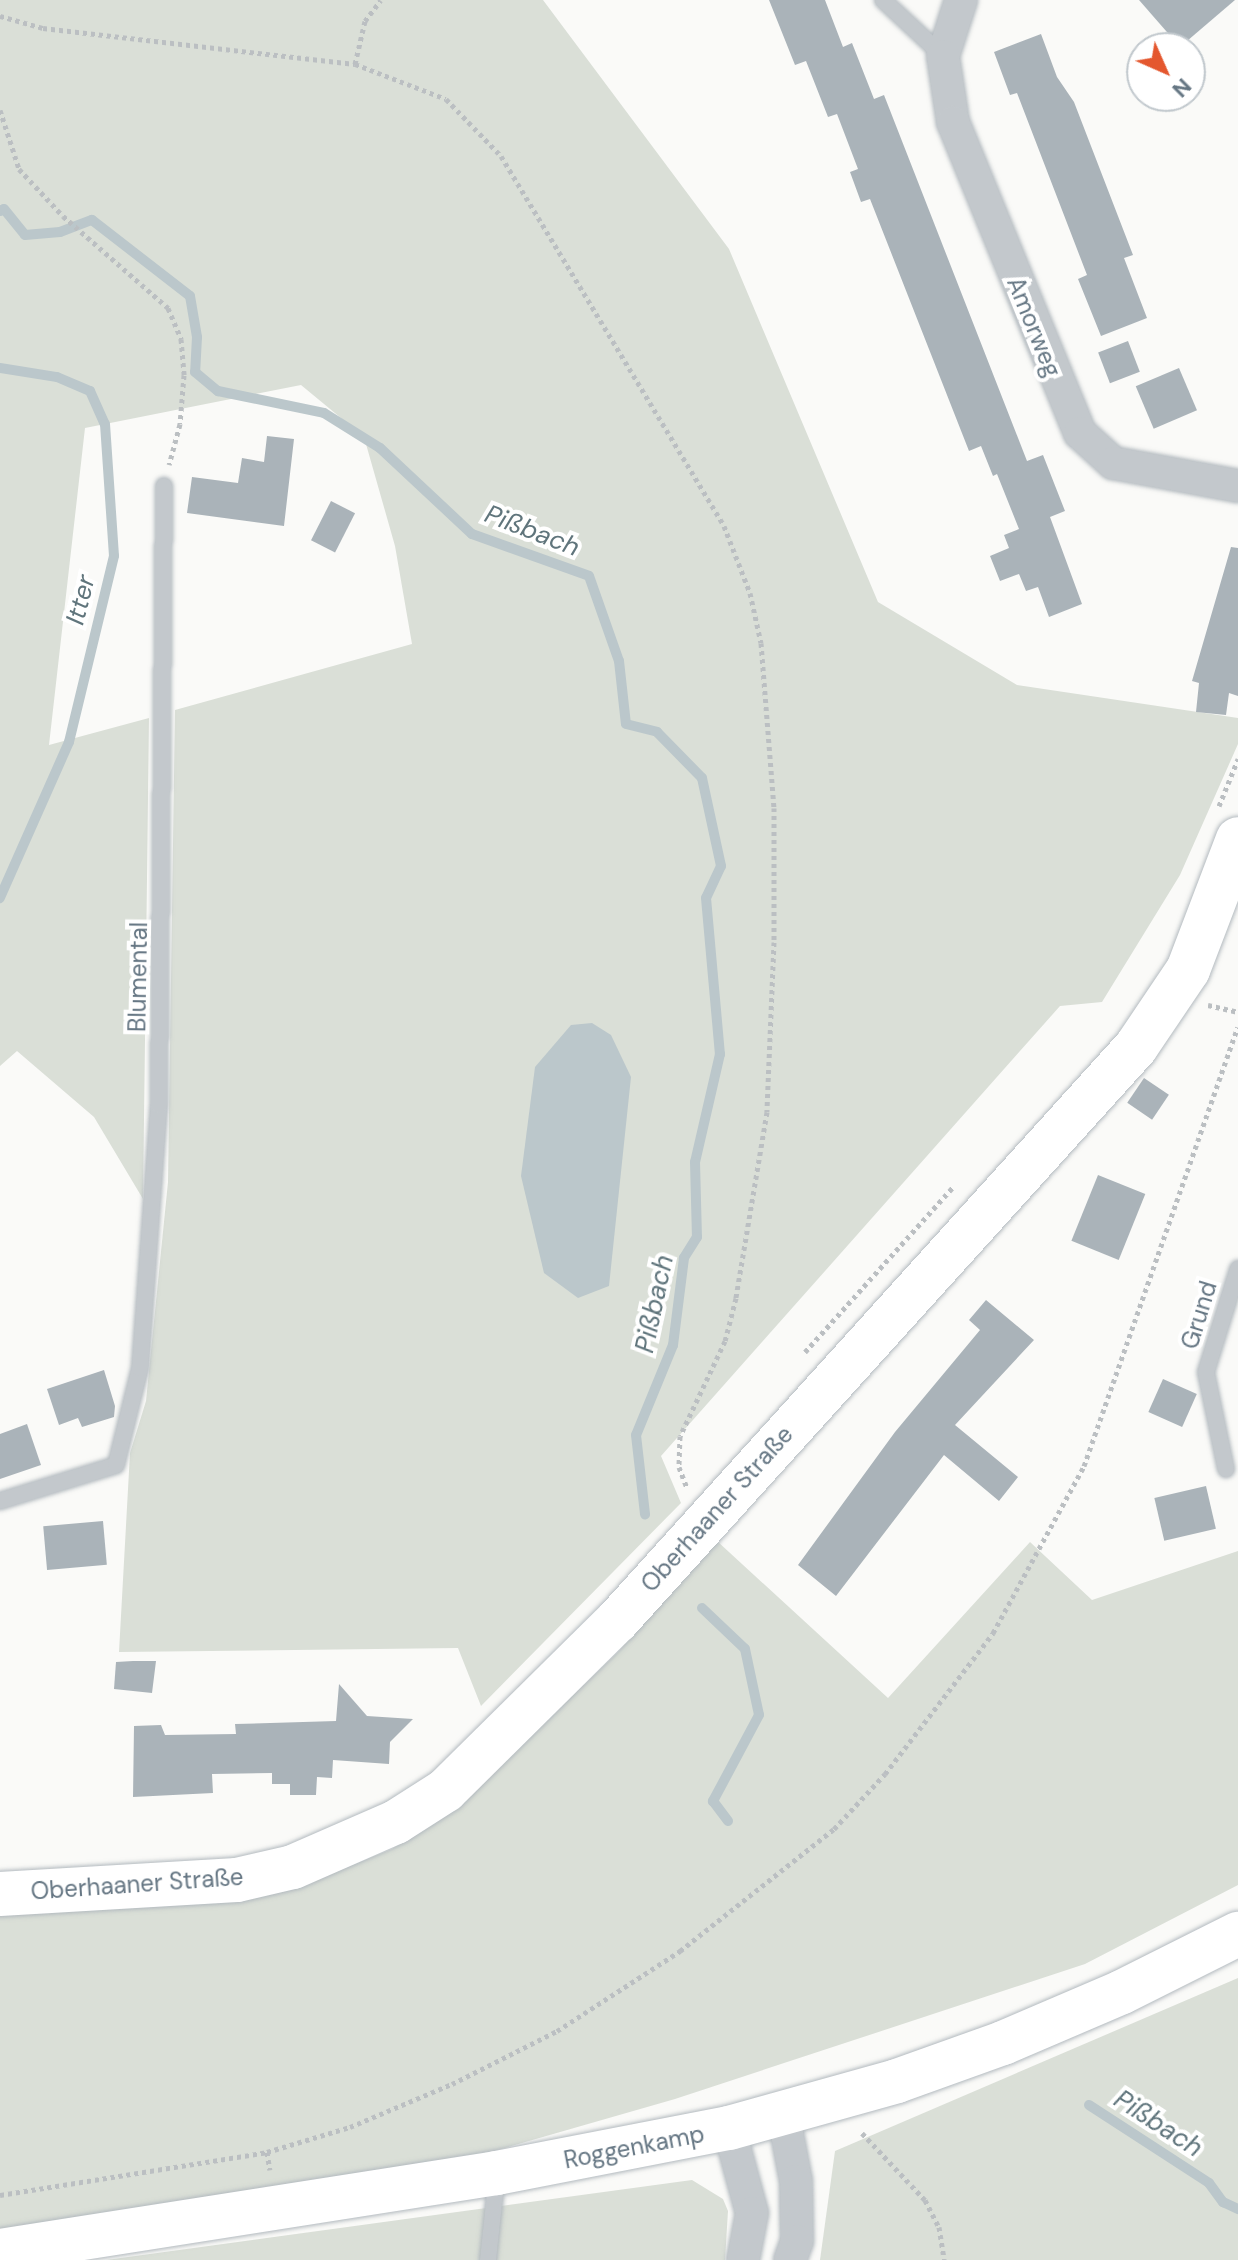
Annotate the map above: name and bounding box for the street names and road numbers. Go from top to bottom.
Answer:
street label: Amorweg [1001,273,1067,381]
street label: Blumental [123,922,153,1032]
street label: Grund [1175,1277,1223,1353]
street label: Oberhaaner Straße [635,1420,799,1598]
street label: Oberhaaner Straße [30,1862,244,1906]
street label: Roggenkamp [561,2119,707,2175]

